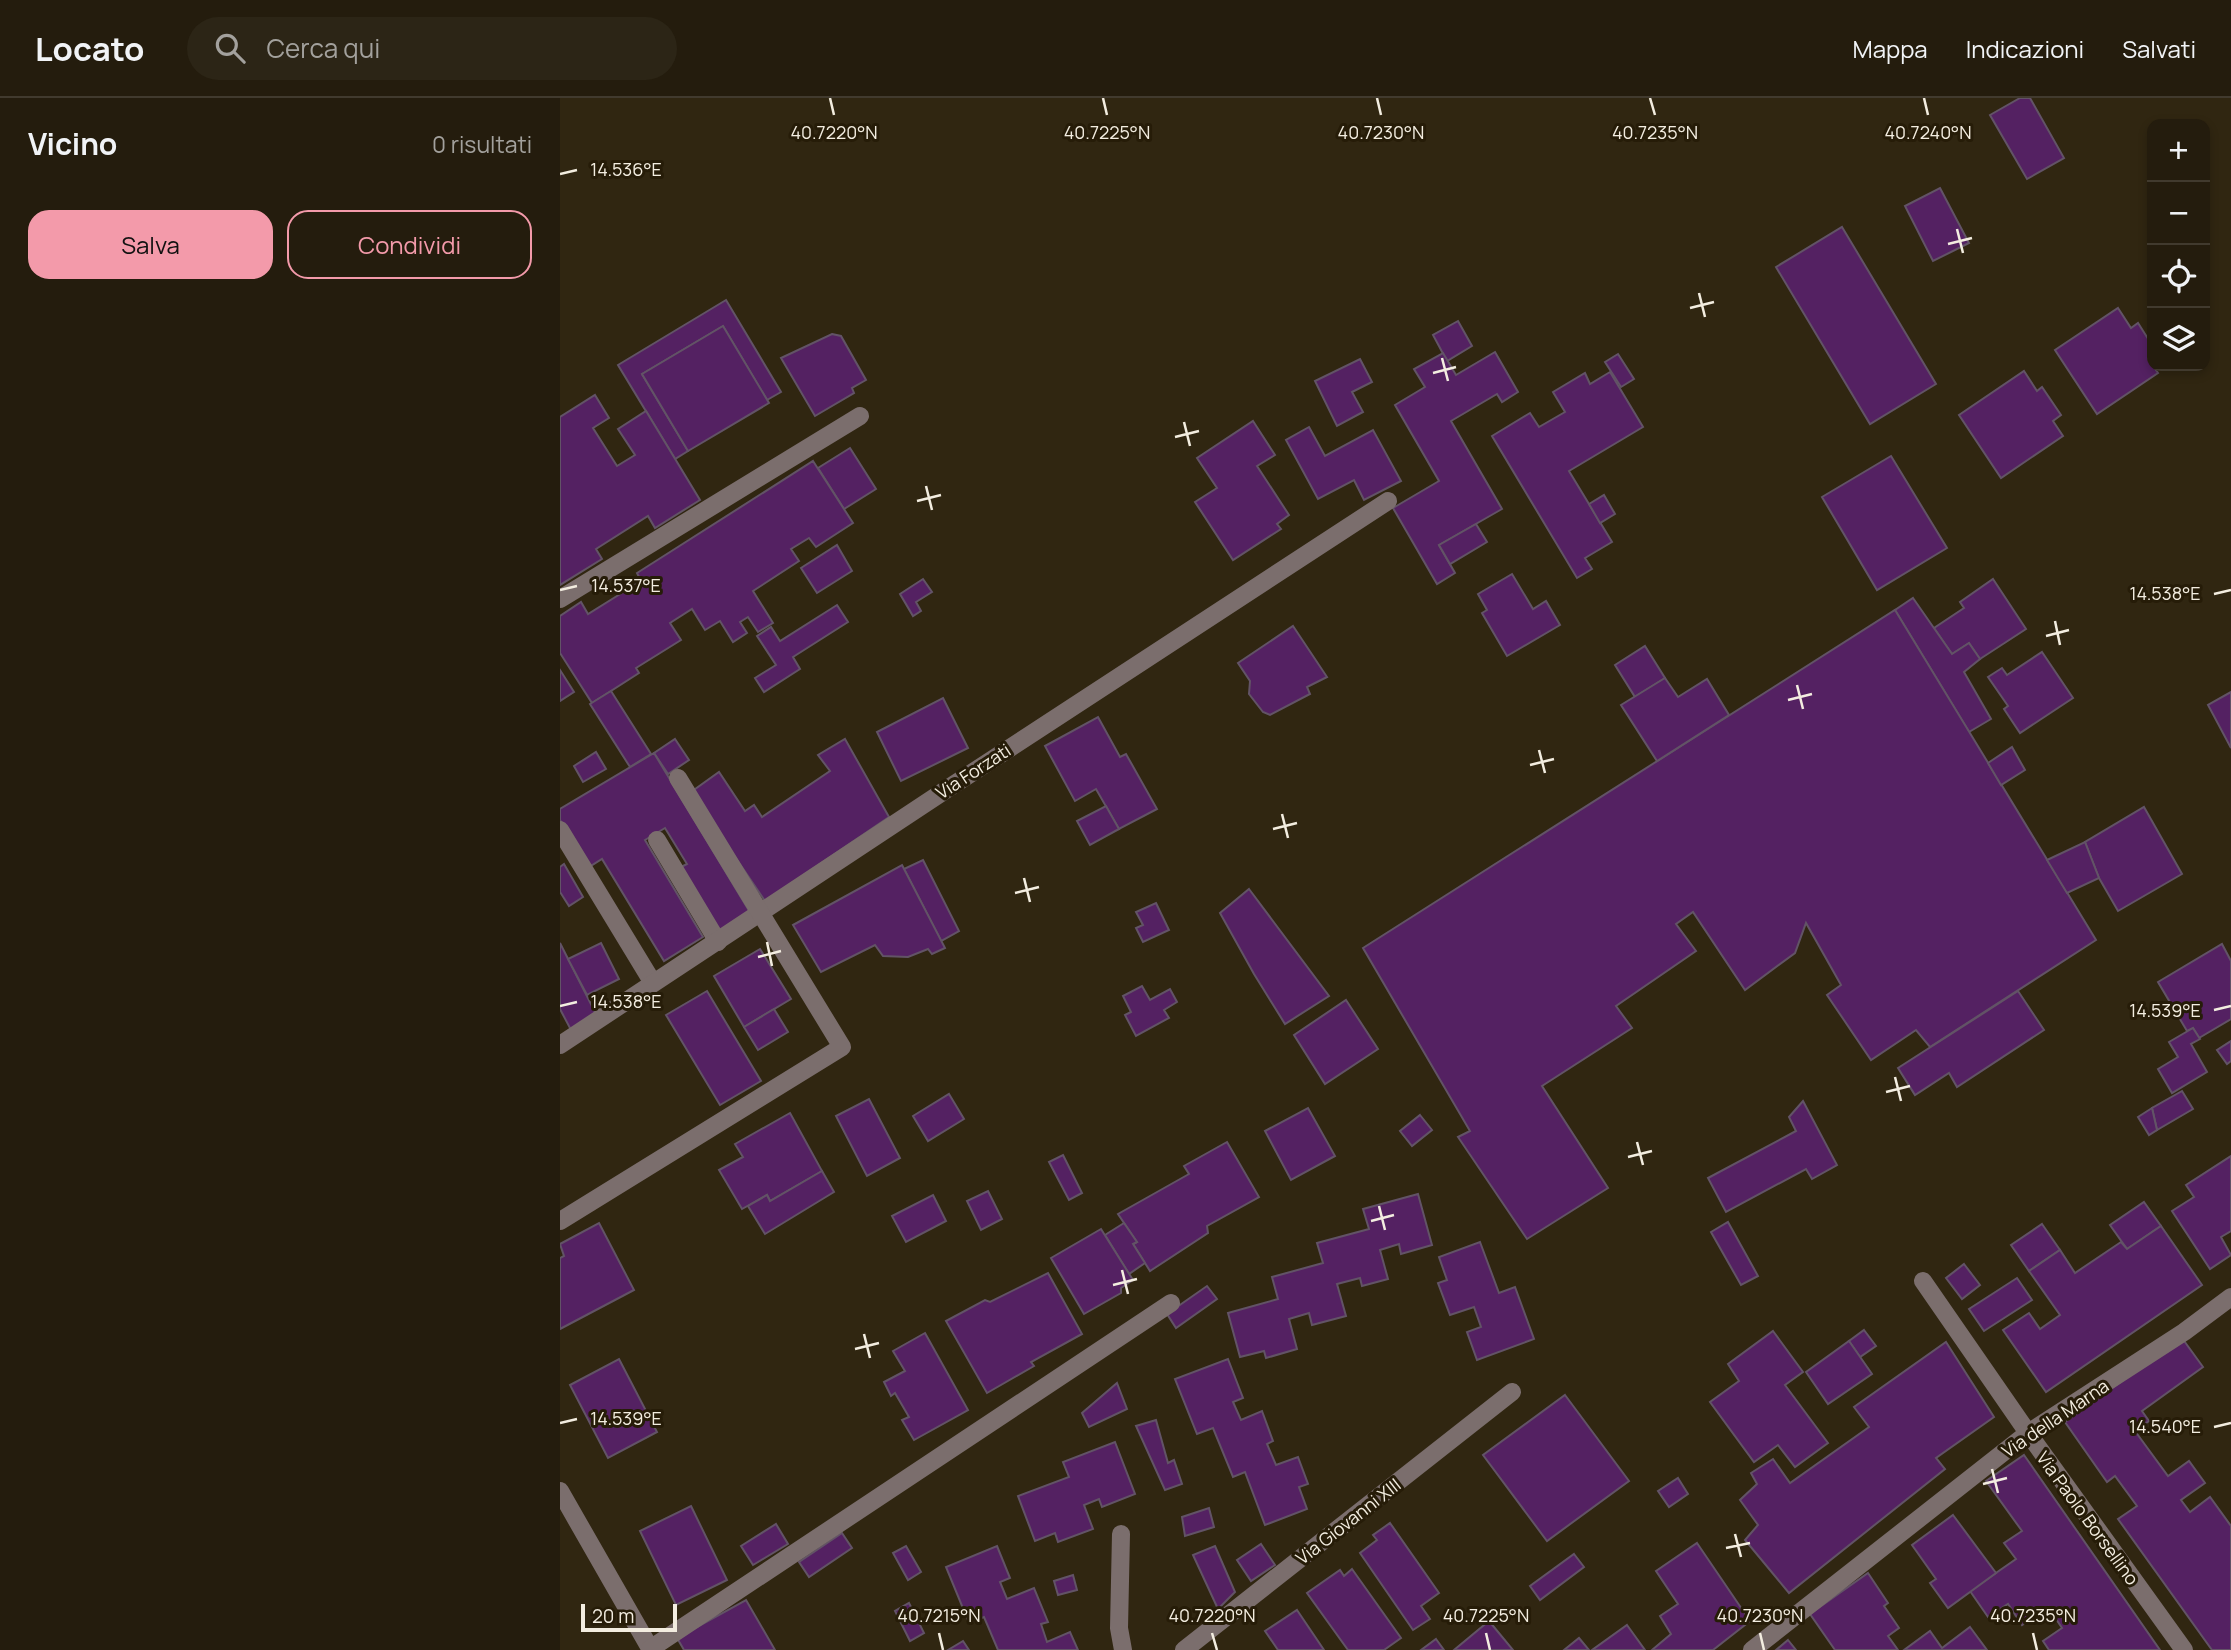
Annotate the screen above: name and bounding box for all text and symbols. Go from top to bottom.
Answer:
search box [187,17,677,80]
text: Locato [35,26,145,71]
icon: search [211,29,249,67]
text: Cerca qui [267,30,380,66]
text: Mappa [1852,32,1928,65]
text: Indicazioni [1966,32,2084,65]
text: Salvati [2122,32,2196,65]
map controls [2147,119,2210,371]
button: + [2147,119,2210,182]
text: 40.7220°N [790,120,878,144]
text: 40.7225°N [1064,120,1150,144]
text: 40.7230°N [1338,120,1424,144]
text: 40.7235°N [1612,120,1698,144]
text: 40.7240°N [1884,120,1972,144]
text: Vicino [28,123,117,164]
text: 0 risultati [432,128,532,160]
text: 14.536°E [590,157,662,181]
button: − [2147,182,2210,245]
button: Salva [28,210,273,279]
button: Condividi [287,210,532,279]
button: locate [2147,245,2210,308]
button: layers [2147,308,2210,371]
text: 14.537°E [591,573,661,597]
text: 14.538°E [2130,581,2201,605]
street label: Via Forzati [931,738,1015,804]
text: 14.538°E [591,989,662,1013]
text: 14.539°E [2129,998,2201,1022]
street label: Via della Marna [1997,1373,2113,1463]
text: 14.539°E [590,1406,662,1430]
text: 14.540°E [2129,1414,2201,1438]
street label: Via Paolo Borsellino [2031,1446,2145,1590]
street label: Via Giovanni XIII [1291,1473,1405,1569]
scale bar [581,1601,677,1633]
text: 20 m [592,1603,634,1629]
text: 40.7215°N [897,1603,981,1627]
text: 40.7220°N [1168,1603,1256,1627]
text: 40.7225°N [1443,1603,1529,1627]
text: 40.7230°N [1717,1603,1803,1627]
text: 40.7235°N [1990,1603,2076,1627]

